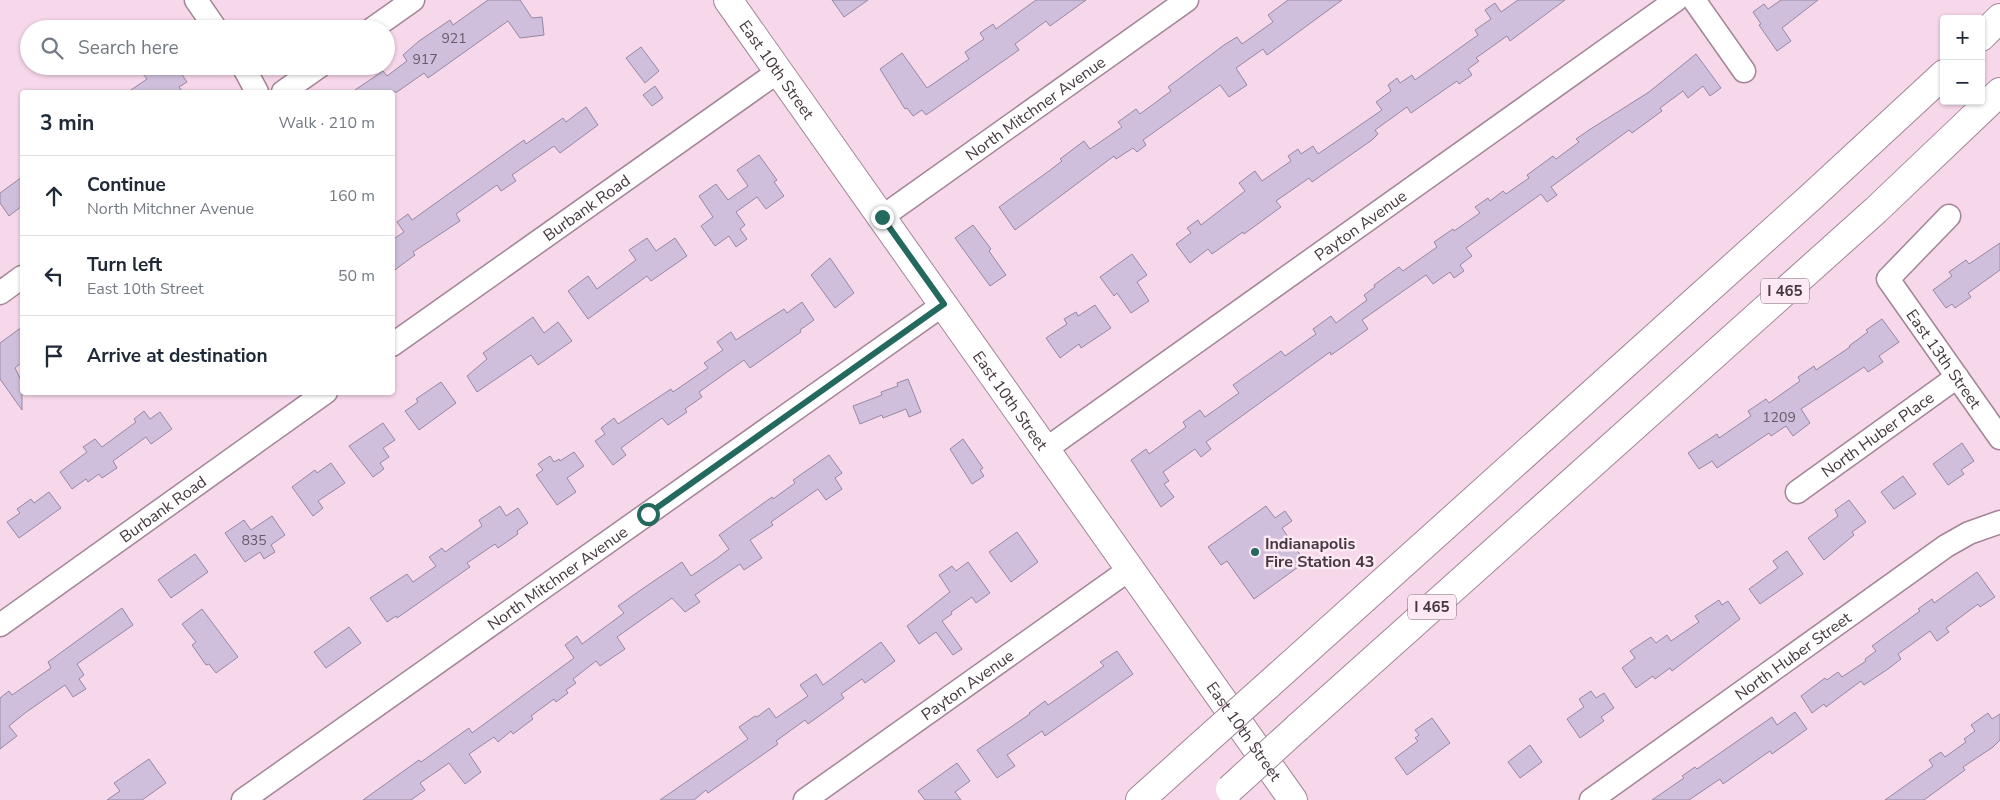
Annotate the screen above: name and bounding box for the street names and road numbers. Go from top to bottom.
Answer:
street label: East 10th Street [734,16,819,124]
street label: North Mitchner Avenue [961,51,1110,166]
street label: Burbank Road [539,170,635,247]
street label: Payton Avenue [1310,185,1412,266]
road number: I 465 [1761,278,1809,304]
street label: East 13th Street [1901,305,1986,414]
street label: East 10th Street [967,347,1053,455]
street label: North Huber Place [1817,387,1939,483]
street label: Burbank Road [115,471,211,548]
street label: North Mitchner Avenue [483,521,632,636]
road number: I 465 [1408,594,1456,620]
street label: North Huber Street [1731,607,1856,706]
street label: Payton Avenue [917,645,1018,726]
street label: East 10th Street [1201,678,1286,786]

